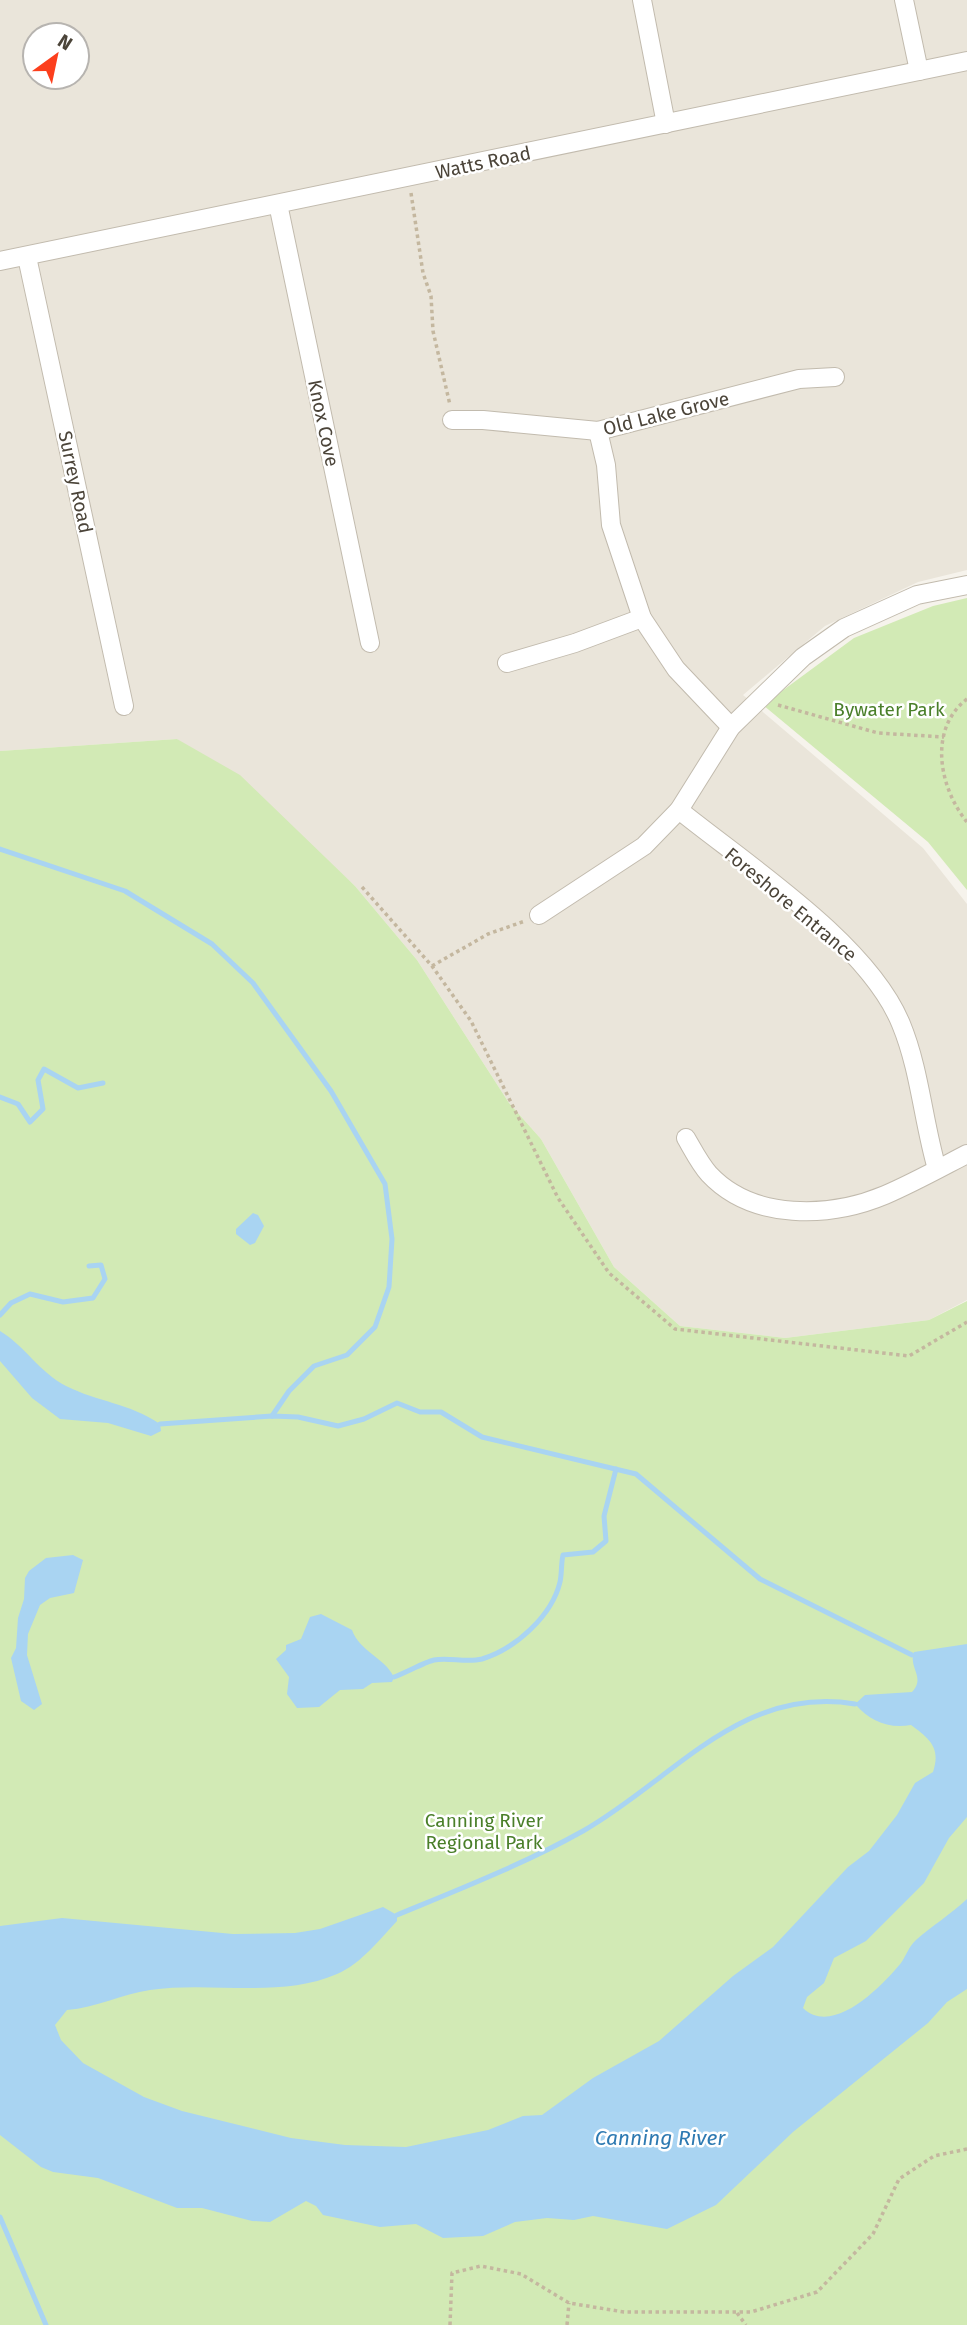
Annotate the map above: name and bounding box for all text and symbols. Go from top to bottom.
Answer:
north arrow [21,21,91,91]
text: N [53,29,77,55]
street label: Watts Road [433,141,533,184]
street label: Knox Cove [303,377,344,469]
street label: Old Lake Grove [601,387,731,440]
street label: Surrey Road [53,429,98,535]
park label: Bywater Park [833,698,945,721]
street label: Foreshore Entrance [720,842,861,966]
park label: Canning River Regional Park [425,1809,544,1854]
water label: Canning River [595,2125,726,2151]

